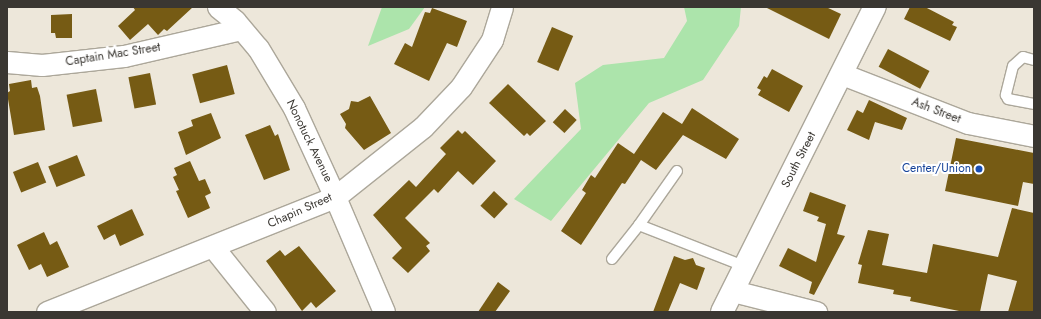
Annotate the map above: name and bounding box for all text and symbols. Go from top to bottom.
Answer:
street label: Captain Mac Street [64,40,162,70]
street label: Ash Street [909,95,963,127]
street label: Nonotuck Avenue [283,97,335,185]
street label: South Street [779,130,819,190]
place label: Center/Union [902,162,971,176]
marker: Center/Union [974,164,984,174]
street label: Chapin Street [266,190,334,232]

